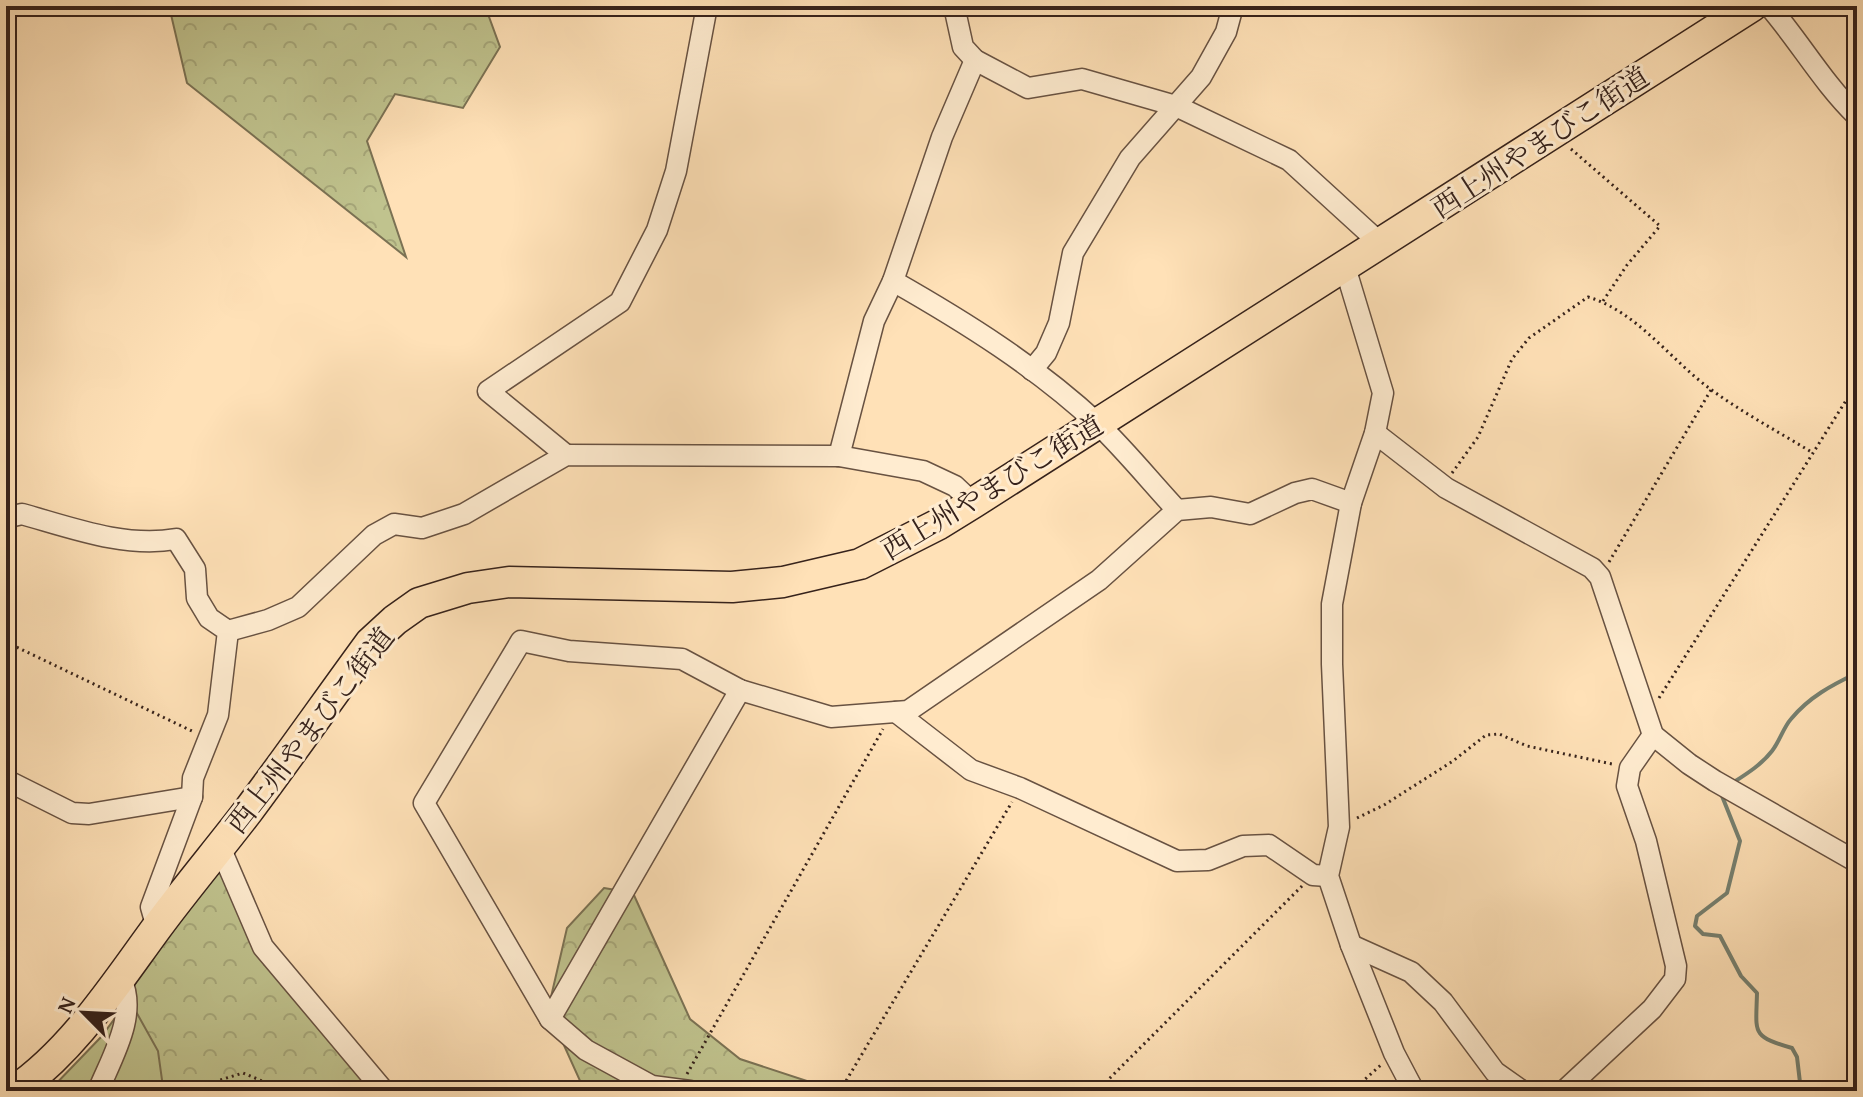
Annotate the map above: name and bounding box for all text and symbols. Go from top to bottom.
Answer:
street label: 西上州やまびこ街道 [1423,56,1657,227]
street label: 西上州やまびこ街道 [873,404,1110,569]
street label: 西上州やまびこ街道 [216,618,403,842]
north arrow [44,973,124,1053]
text: N [48,991,83,1018]

